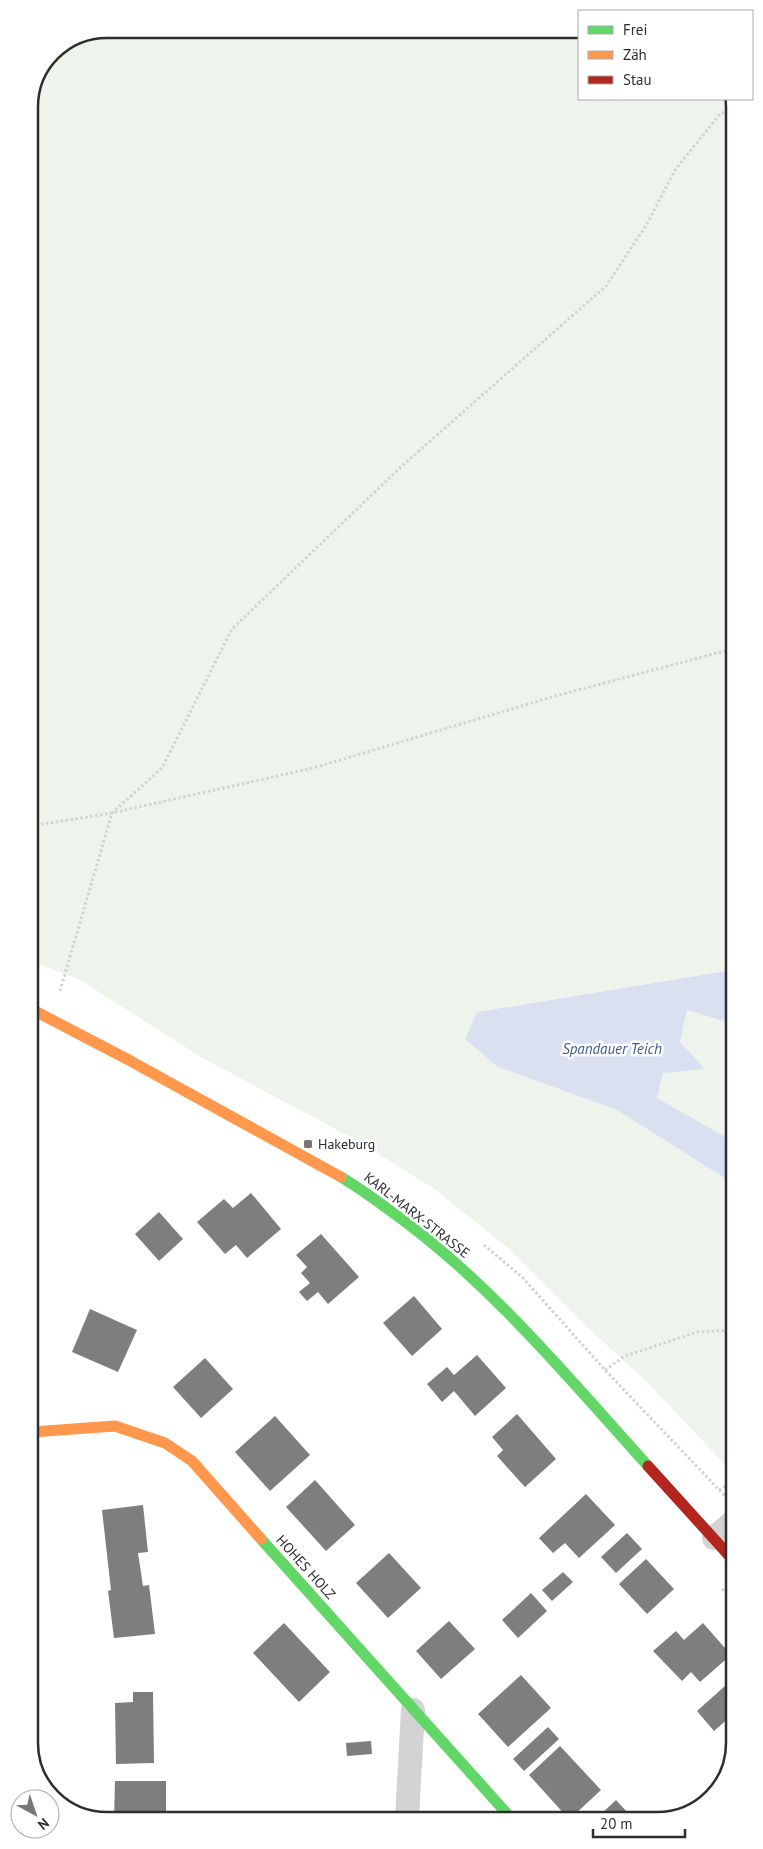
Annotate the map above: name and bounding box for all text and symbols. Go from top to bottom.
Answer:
legend [578,10,753,100]
text: Frei [623,20,648,39]
text: Zäh [623,45,647,64]
text: Stau [623,70,652,89]
water label: Spandauer Teich [562,1039,662,1058]
place label: Hakeburg [318,1135,375,1153]
marker: Hakeburg [302,1138,314,1150]
street label: KARL-MARX-STRASSE [361,1168,473,1262]
street label: HOHES HOLZ [272,1531,340,1603]
north arrow [10,1789,60,1839]
scale bar [593,1806,686,1838]
text: N [34,1814,53,1834]
text: 20 m [600,1814,633,1833]

